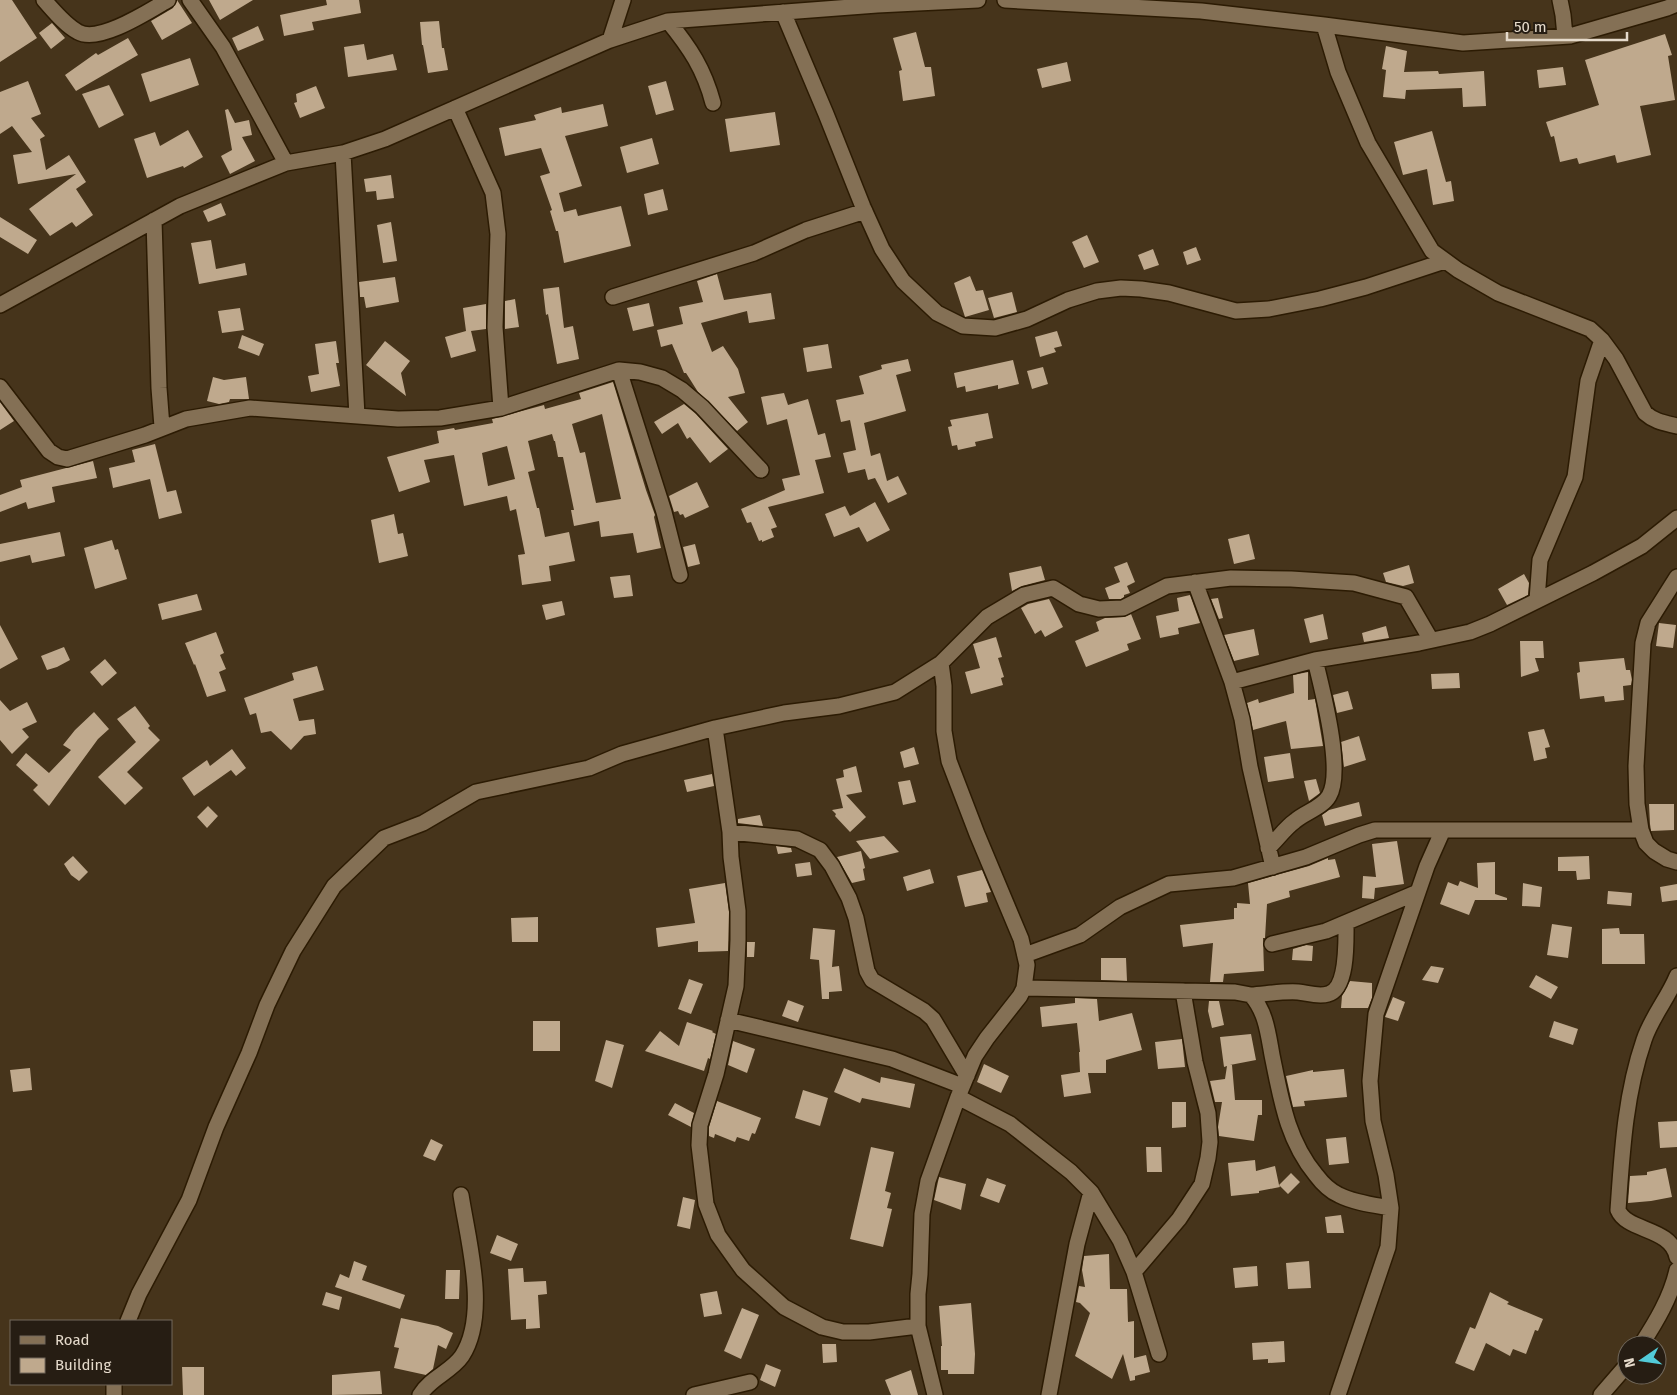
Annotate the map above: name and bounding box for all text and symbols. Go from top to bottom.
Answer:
scale bar [1507,10,1627,42]
text: 50 m [1514,18,1547,36]
legend [10,1320,172,1385]
text: Road [55,1331,90,1349]
north arrow [1617,1335,1667,1385]
text: Building [55,1356,111,1374]
text: N [1620,1356,1639,1369]

